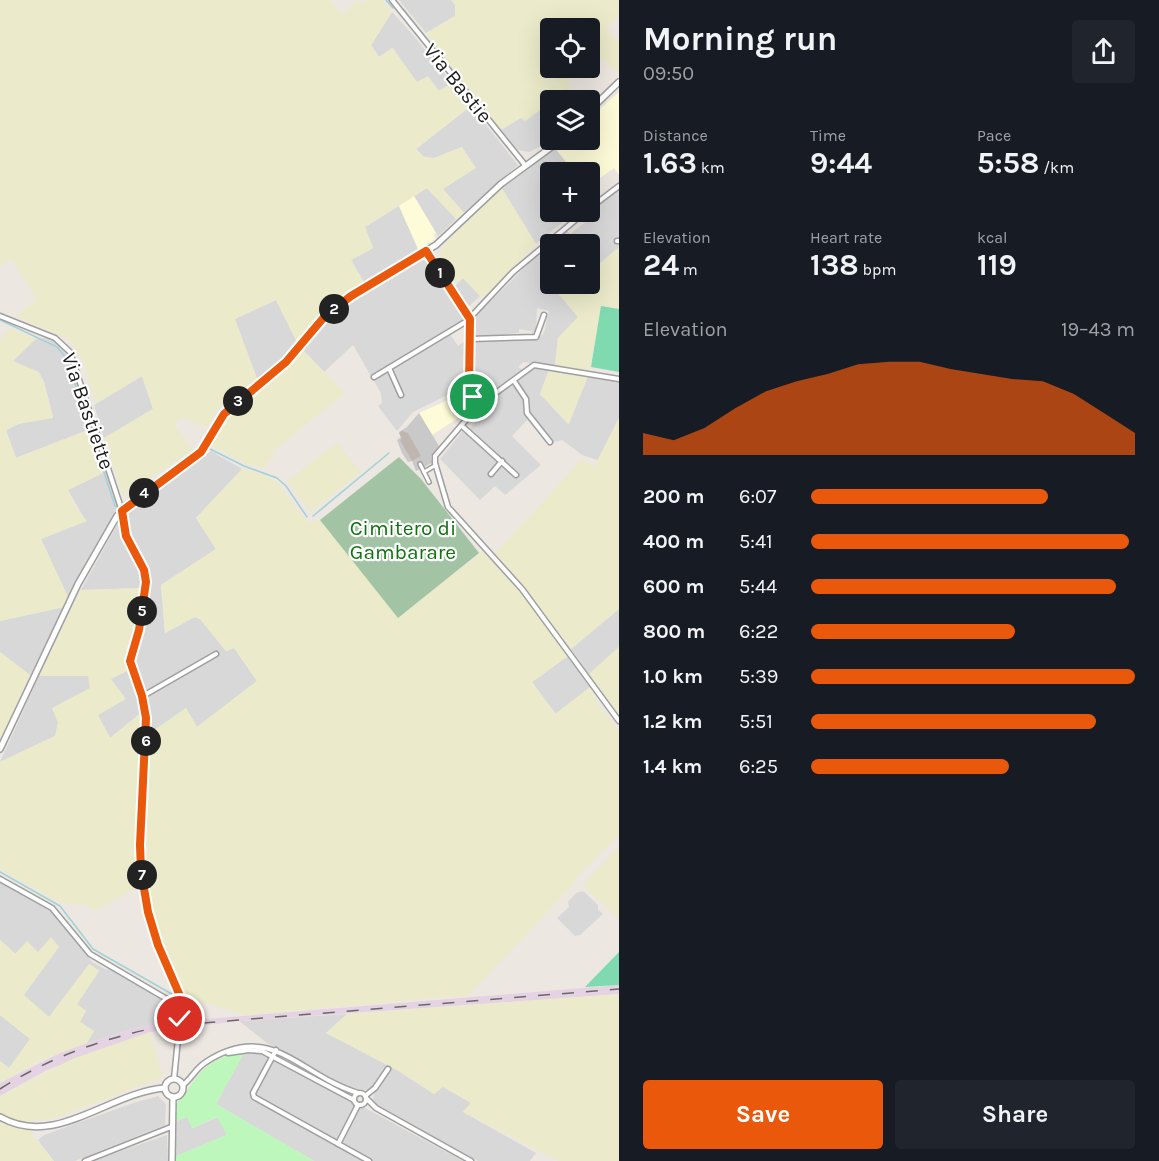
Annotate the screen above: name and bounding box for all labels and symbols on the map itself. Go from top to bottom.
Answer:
street label: Via Bastie [419,38,497,128]
pin: 1 [425,258,455,288]
pin: 2 [319,294,349,324]
street label: Via Bastiette [57,350,119,472]
pin [447,371,498,422]
pin: 3 [223,386,253,416]
pin: 4 [129,478,159,508]
park label: Cimitero di Gambarare [350,516,456,564]
pin: 5 [127,596,157,626]
pin: 6 [131,726,161,756]
pin: 7 [127,860,157,890]
pin [154,993,205,1044]

